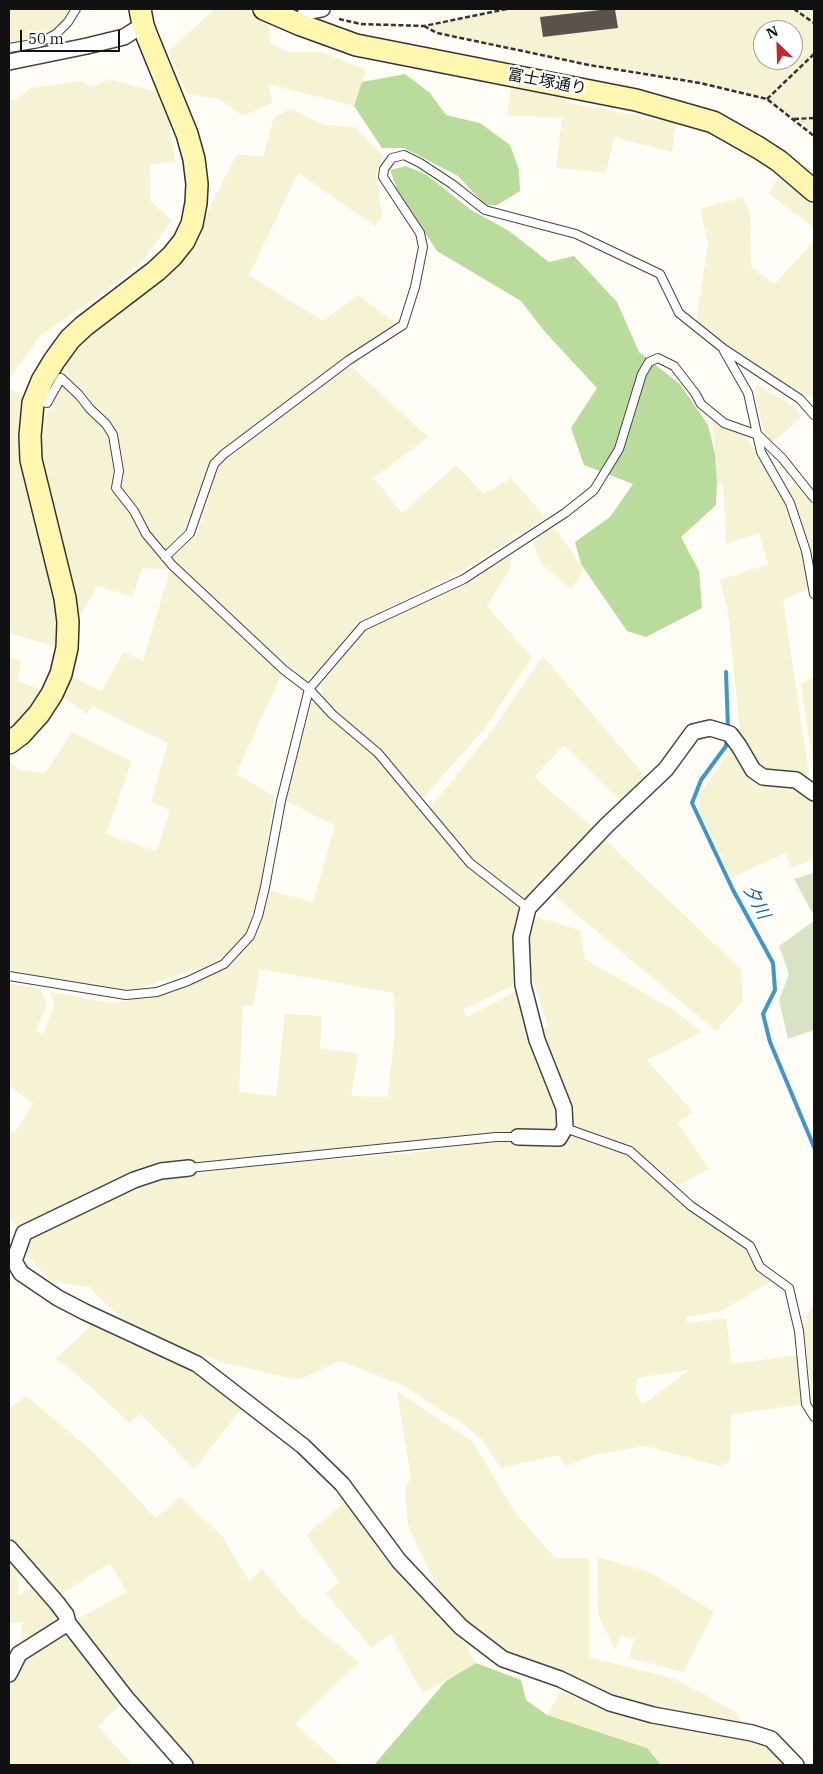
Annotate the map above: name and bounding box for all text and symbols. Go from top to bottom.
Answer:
scale bar [22,20,122,52]
north arrow [753,20,803,70]
text: N [764,22,781,43]
text: 50 m [28,29,64,48]
street label: 富士塚通り [506,65,588,99]
water label: 夕川 [738,881,774,923]

